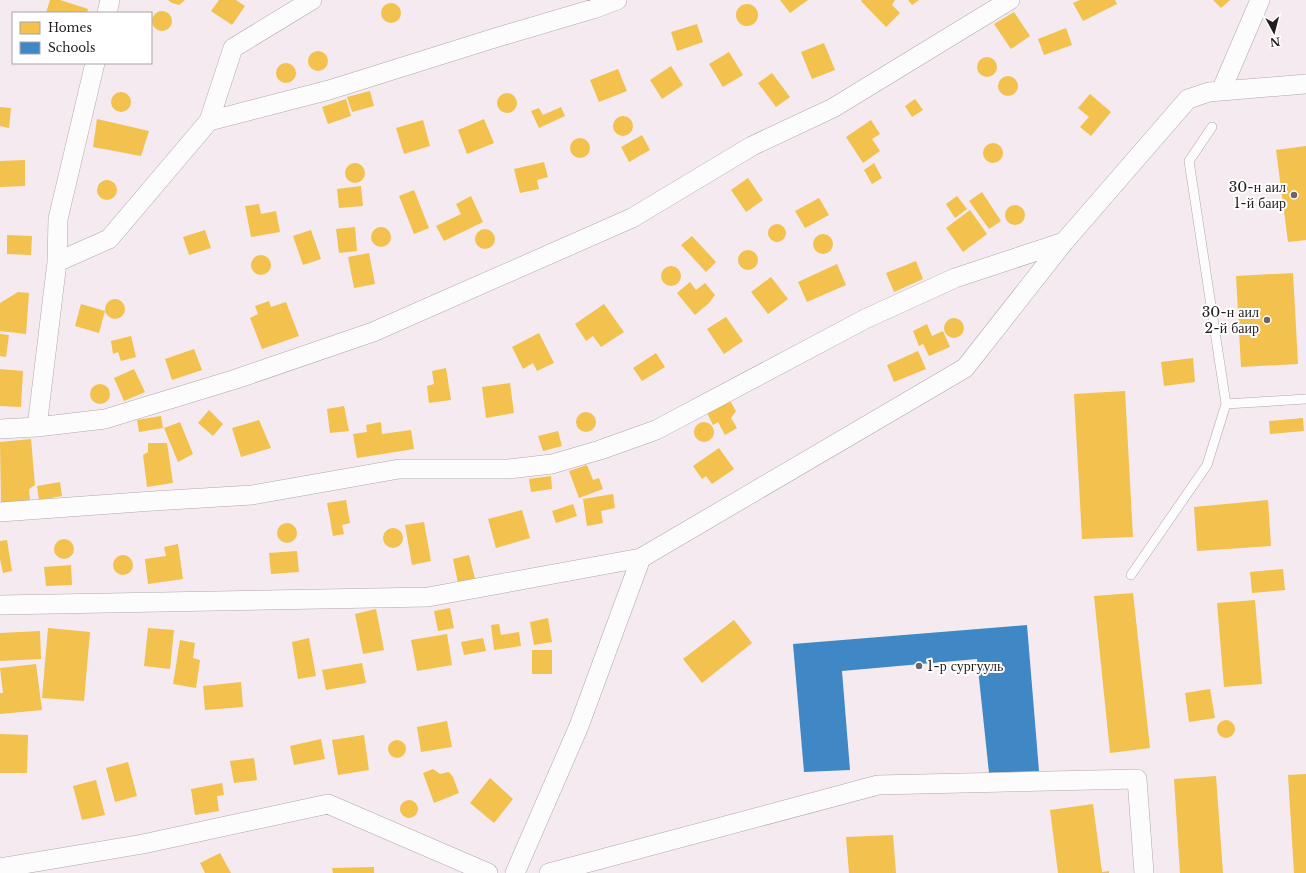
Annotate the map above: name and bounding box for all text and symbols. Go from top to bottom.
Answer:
legend [12,12,152,64]
north arrow [1254,12,1294,52]
text: Homes [48,20,92,35]
text: N [1269,34,1281,50]
text: Schools [48,40,95,55]
place label: 30-н аил 1-й баир [1229,178,1286,212]
marker: 30-н аил 1-й баир [1289,190,1299,200]
place label: 30-н аил 2-й баир [1202,303,1259,337]
marker: 30-н аил 2-й баир [1262,315,1272,325]
place label: 1-р сургууль [927,657,1003,675]
marker: 1-р сургууль [914,661,924,671]

